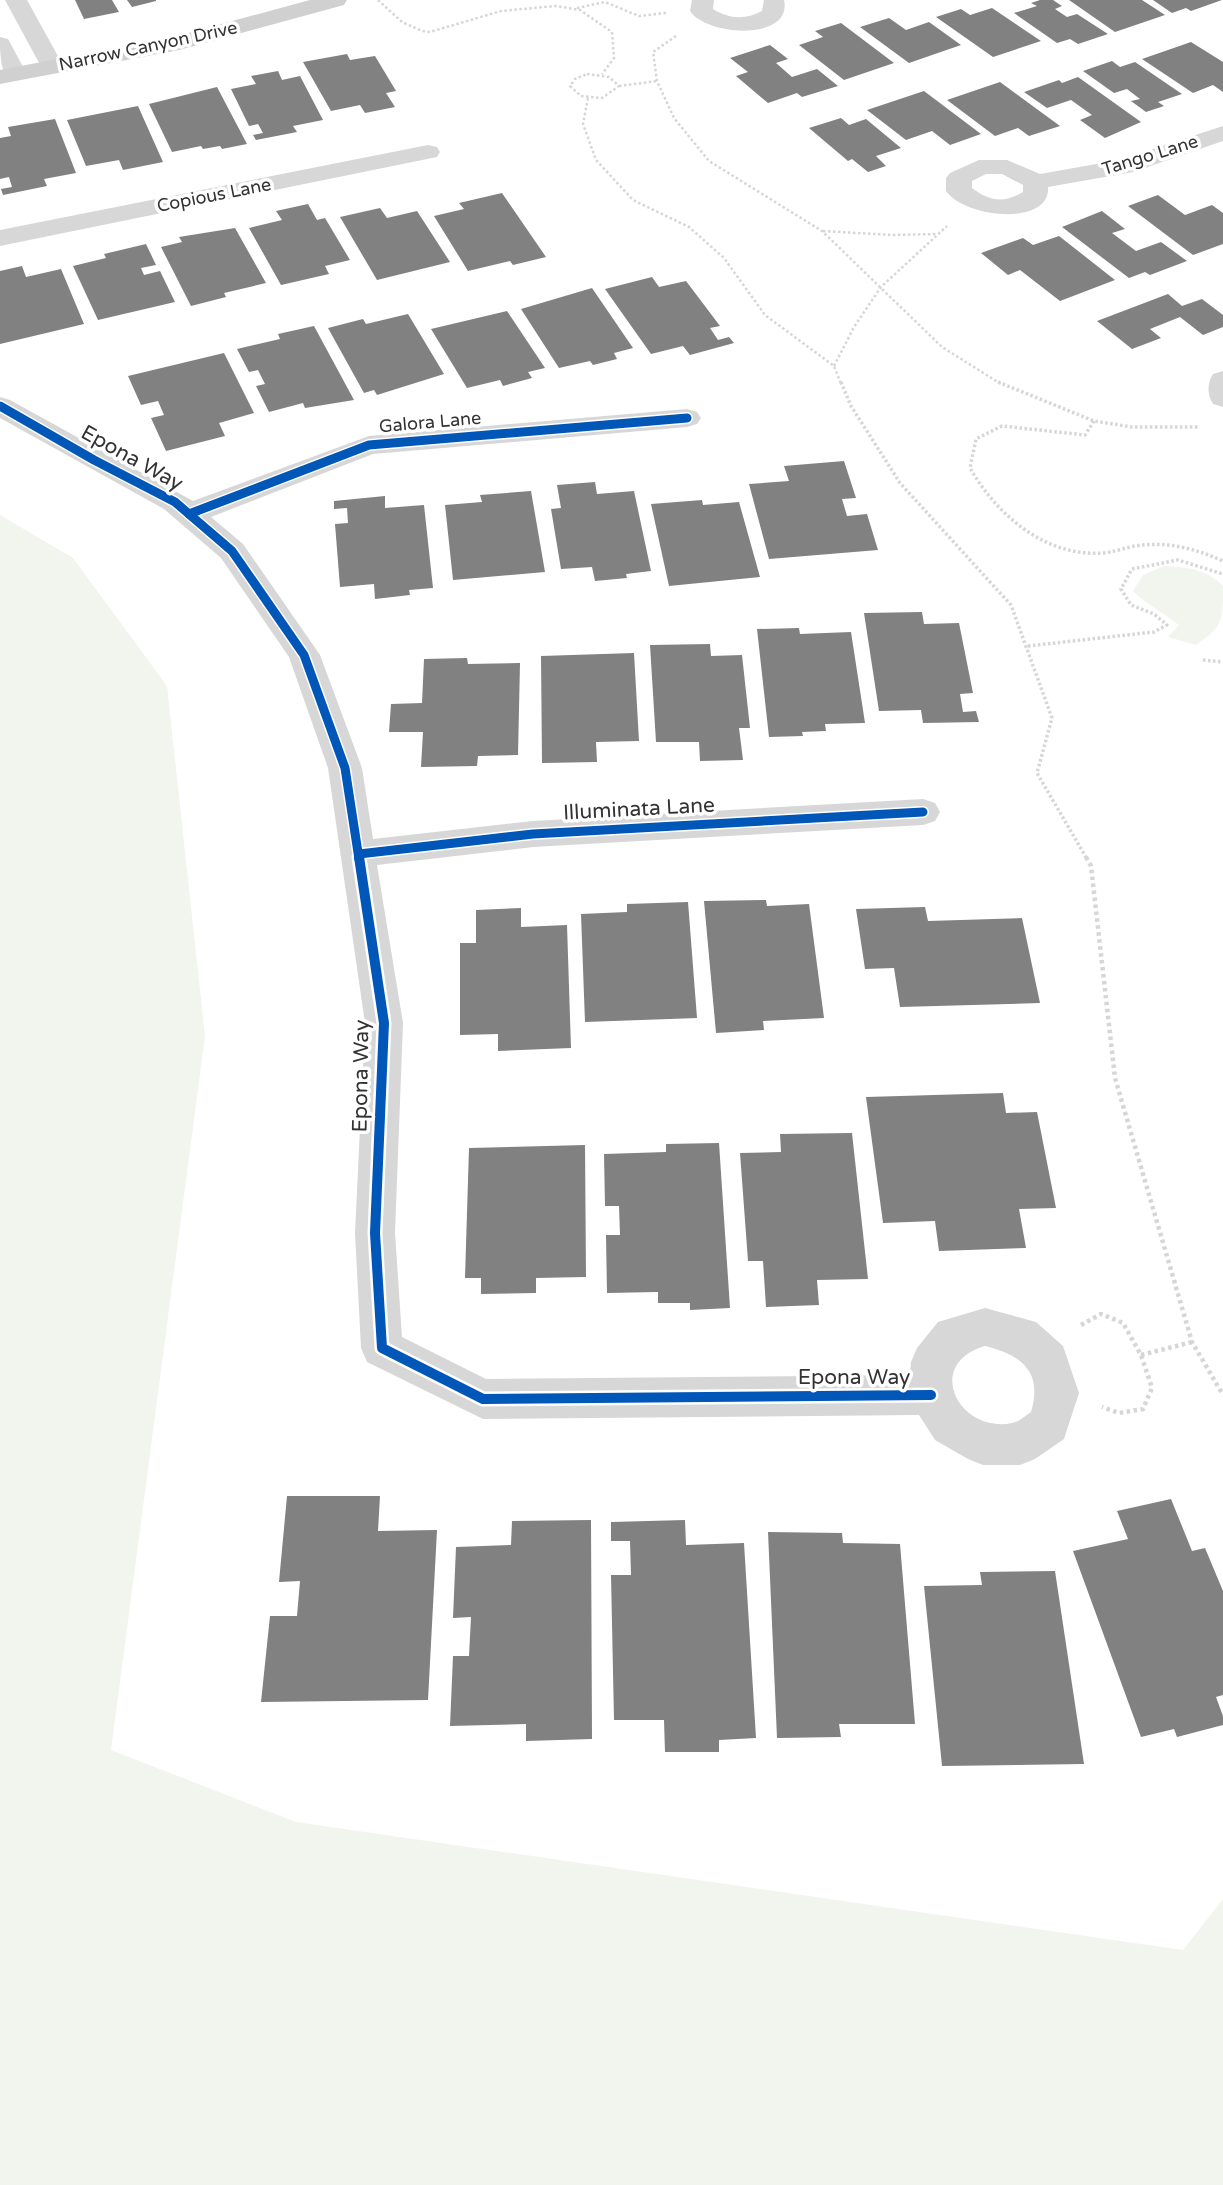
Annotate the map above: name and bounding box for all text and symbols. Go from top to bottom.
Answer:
street label: Narrow Canyon Drive [57,16,239,76]
street label: Tango Lane [1099,130,1201,180]
street label: Copious Lane [155,173,273,217]
street label: Galora Lane [378,407,482,437]
street label: Epona Way [77,420,187,496]
street label: Illuminata Lane [563,793,716,825]
street label: Epona Way [348,1019,374,1133]
street label: Epona Way [798,1365,910,1390]

